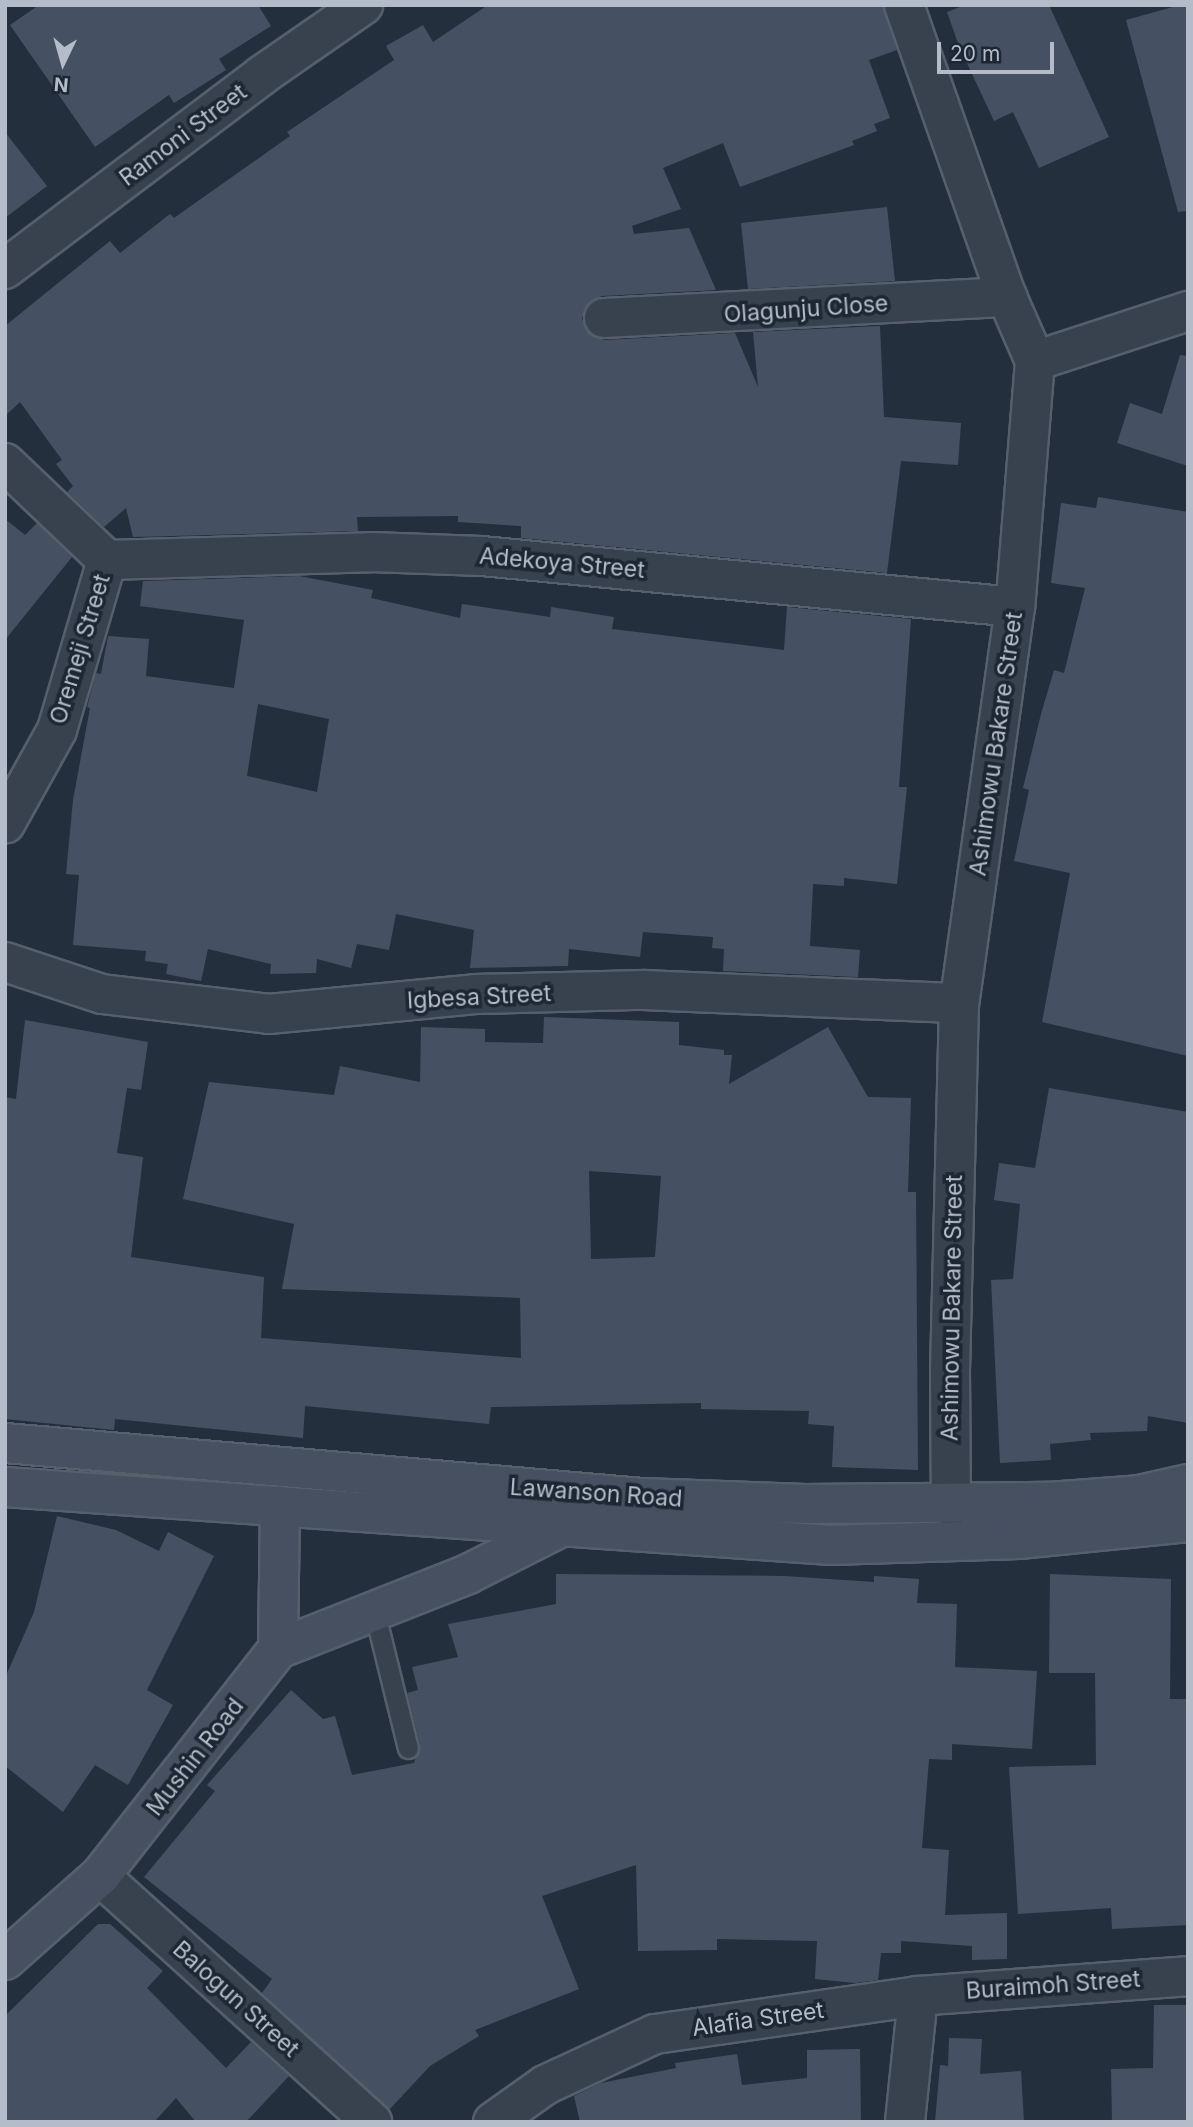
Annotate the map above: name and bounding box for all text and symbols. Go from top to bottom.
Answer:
north arrow [28,28,98,98]
scale bar [941,28,1058,72]
text: 20 m [950,41,1000,66]
text: N [53,72,69,97]
street label: Ramoni Street [114,78,252,192]
street label: Olagunju Close [723,289,889,329]
street label: Adekoya Street [478,542,646,584]
street label: Oremeji Street [44,571,116,727]
street label: Ashimowu Bakare Street [964,610,1028,878]
street label: Igbesa Street [406,979,552,1015]
street label: Ashimowu Bakare Street [936,1175,968,1441]
street label: Lawanson Road [509,1473,683,1513]
street label: Mushin Road [141,1693,249,1821]
street label: Balogun Street [167,1935,305,2063]
street label: Buraimoh Street [965,1965,1141,2005]
street label: Alafia Street [690,1996,826,2042]

